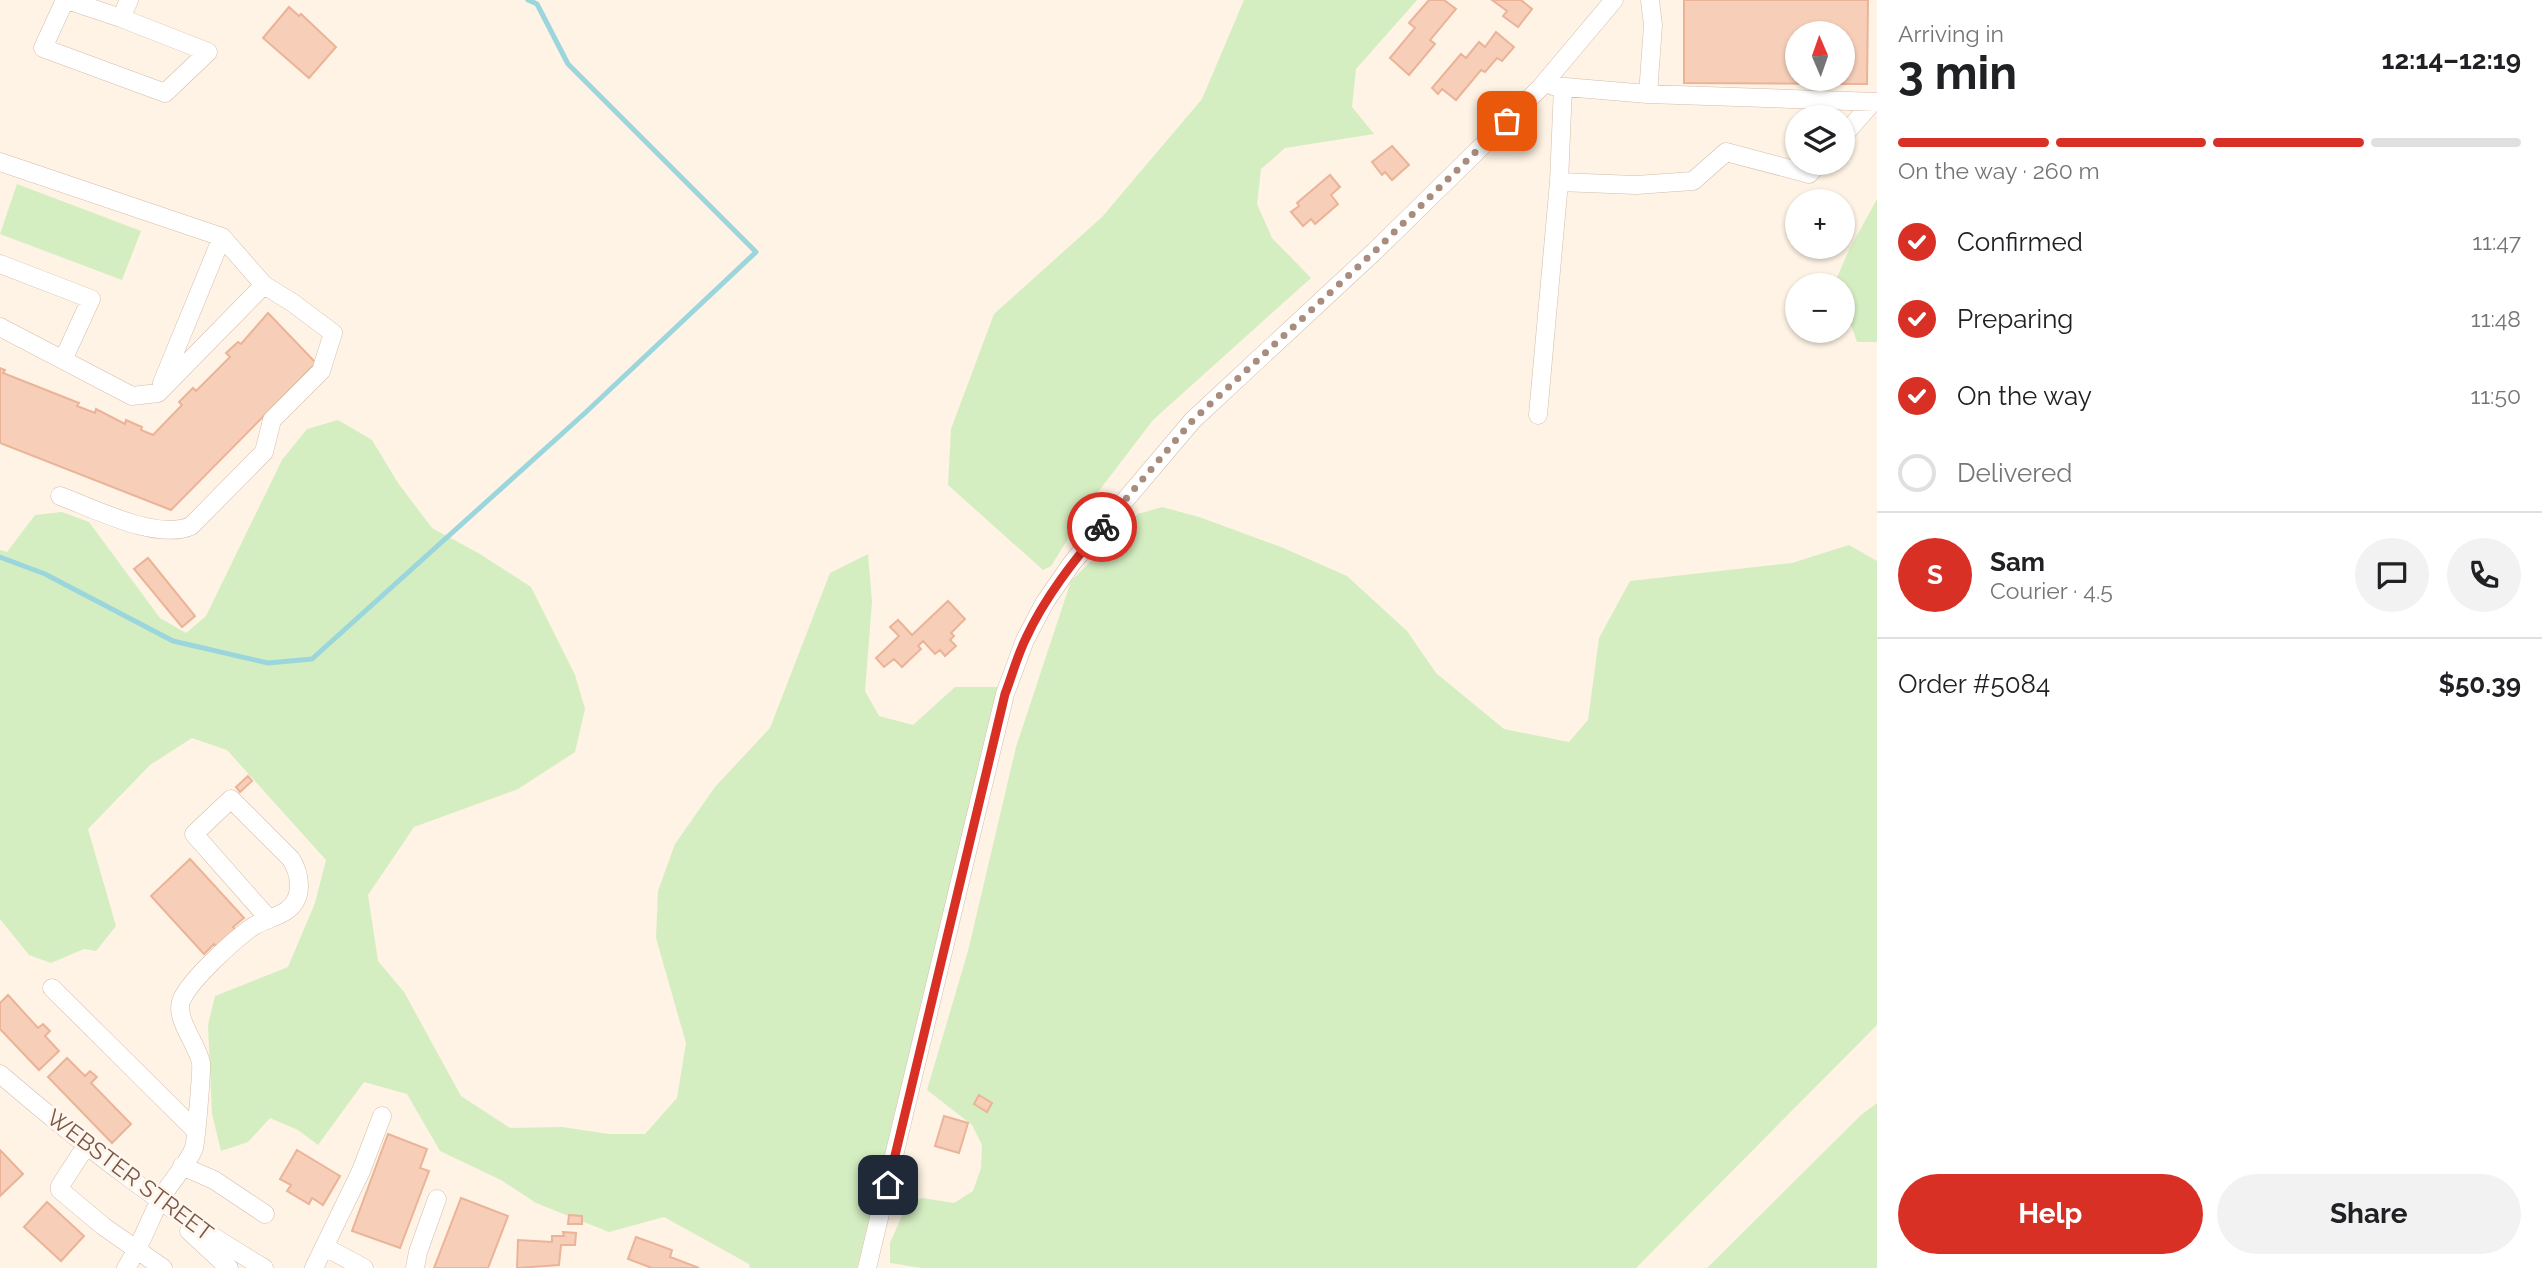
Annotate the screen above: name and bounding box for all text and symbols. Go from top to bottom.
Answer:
text: Arriving in [1898,20,2004,47]
north arrow [1785,21,1855,91]
map controls [1785,21,1855,343]
text: 12:14–12:19 [2382,45,2521,75]
text: 3 min [1898,46,2017,100]
pin [1477,91,1537,151]
icon: bag [1488,102,1526,140]
button: layers [1785,105,1855,175]
text: On the way · 260 m [1898,157,2100,184]
button: + [1785,189,1855,259]
icon: check [1898,223,1936,261]
text: Confirmed [1957,227,2083,257]
text: 11:47 [2472,228,2521,255]
button: − [1785,273,1855,343]
icon: check [1898,300,1936,338]
text: Preparing [1957,304,2073,334]
text: 11:48 [2471,305,2521,332]
icon: check [1898,377,1936,415]
text: On the way [1957,381,2092,411]
text: 11:50 [2470,382,2521,409]
text: Delivered [1957,458,2072,488]
courier [1067,492,1137,562]
icon: bike [1083,508,1121,546]
button: chat [2355,538,2429,612]
button: phone [2447,538,2521,612]
text: Sam [1990,547,2045,577]
text: S [1927,560,1943,590]
text: Courier · 4.5 [1990,577,2113,604]
text: Order #5084 [1898,669,2050,699]
text: $50.39 [2438,669,2521,699]
street label: WEBSTER STREET [42,1103,219,1246]
pin [858,1155,918,1215]
icon: home [869,1166,907,1204]
button: Help [1898,1174,2203,1254]
button: Share [2217,1174,2521,1254]

